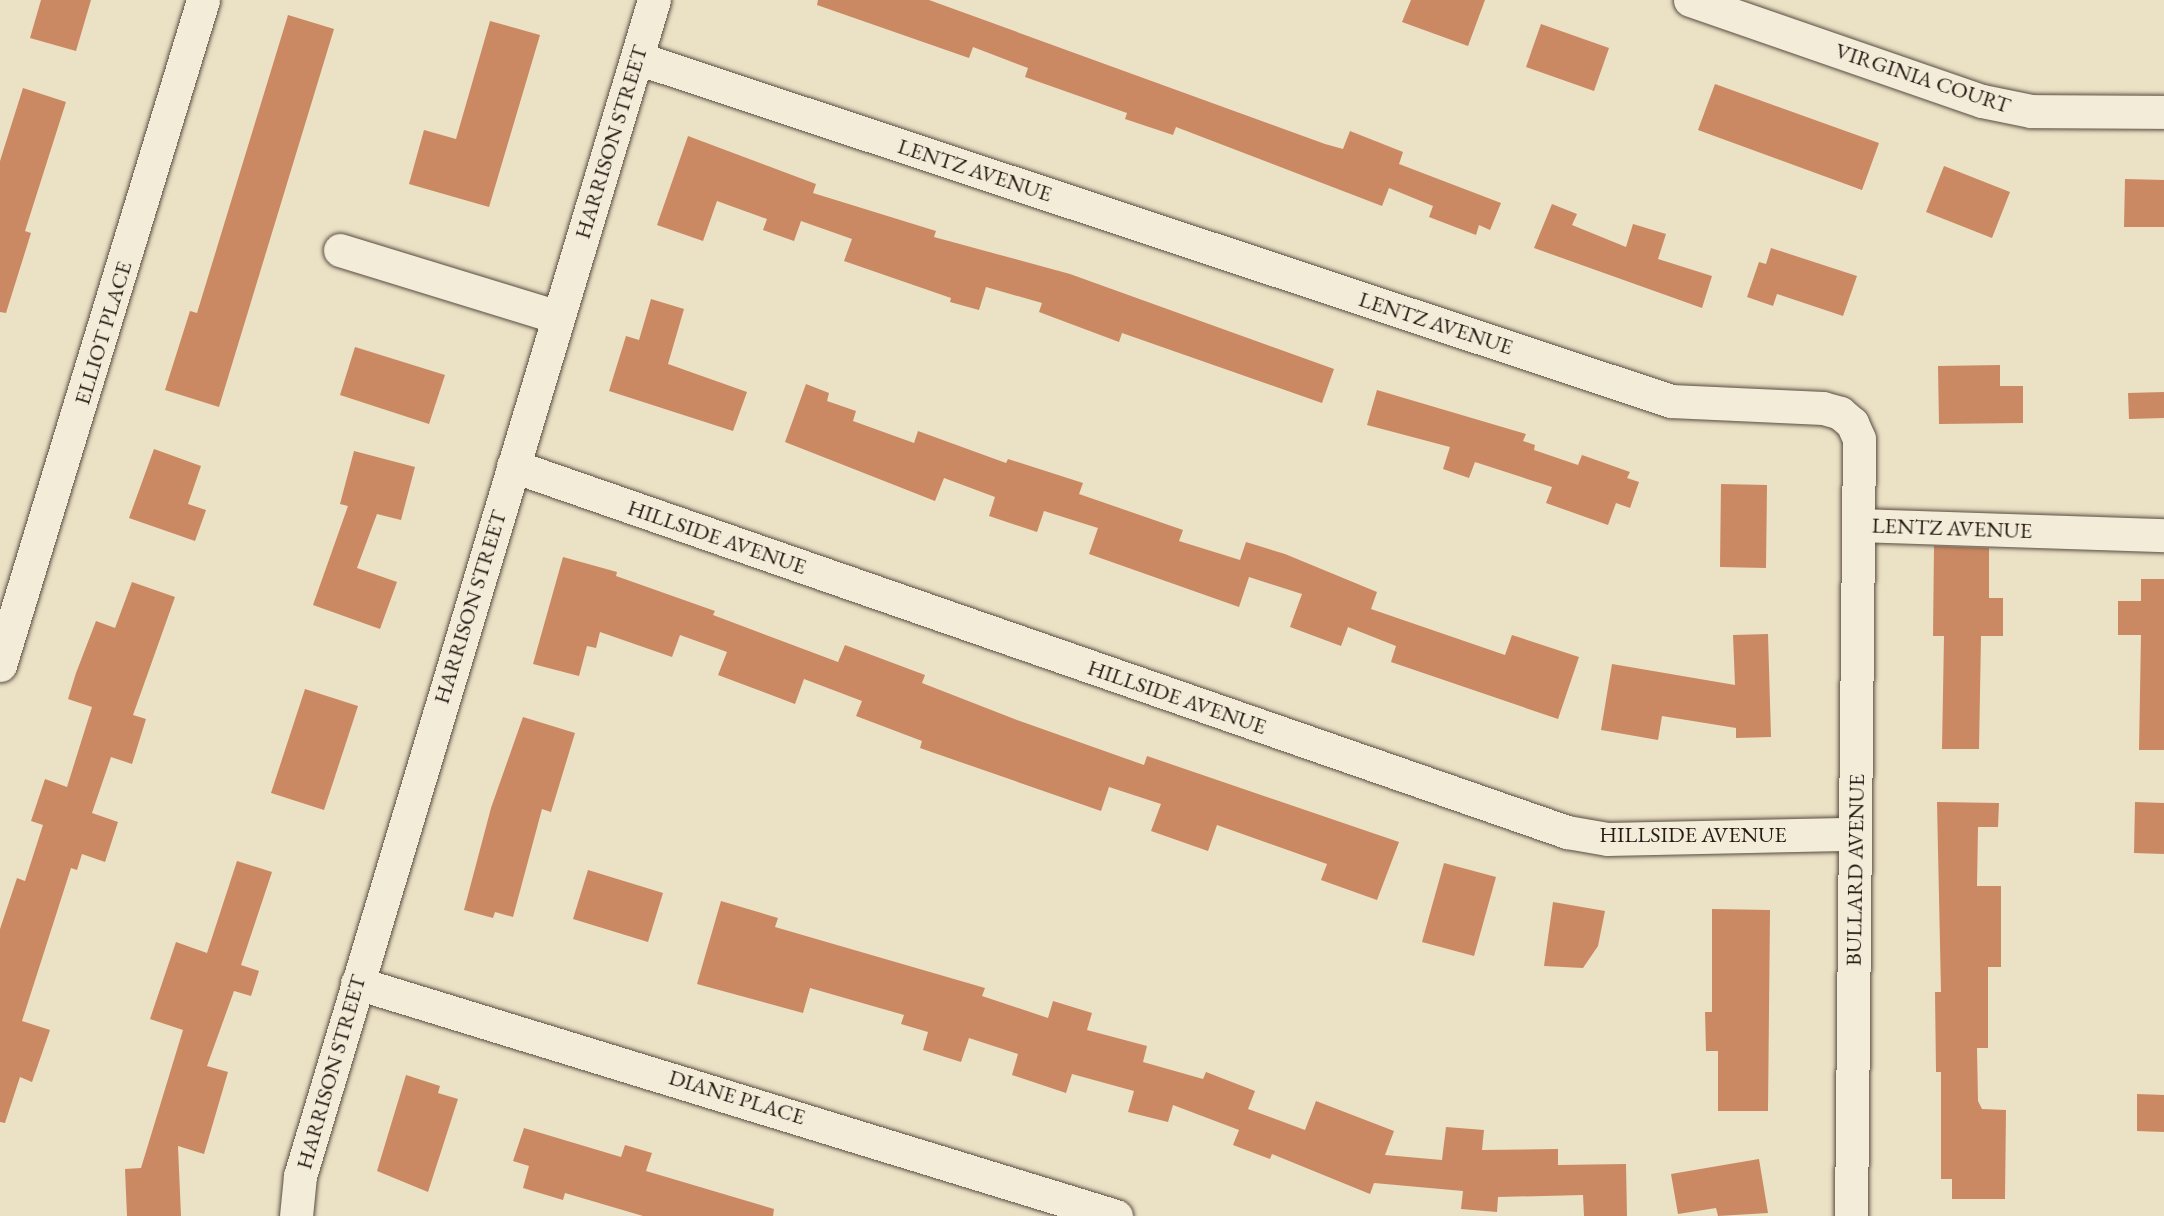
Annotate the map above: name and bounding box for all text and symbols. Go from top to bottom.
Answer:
street label: VIRGINIA COURT [1832,37,2014,119]
street label: HARRISON STREET [569,42,653,242]
street label: LENTZ AVENUE [895,133,1055,207]
street label: ELLIOT PLACE [69,258,137,408]
street label: LENTZ AVENUE [1356,286,1516,360]
street label: HILLSIDE AVENUE [624,494,810,580]
street label: HARRISON STREET [428,507,512,707]
street label: LENTZ AVENUE [1871,512,2033,544]
street label: HILLSIDE AVENUE [1084,654,1270,740]
street label: BULLARD AVENUE [1840,774,1870,966]
street label: HILLSIDE AVENUE [1599,822,1787,848]
street label: HARRISON STREET [291,972,371,1172]
street label: DIANE PLACE [666,1064,808,1130]

